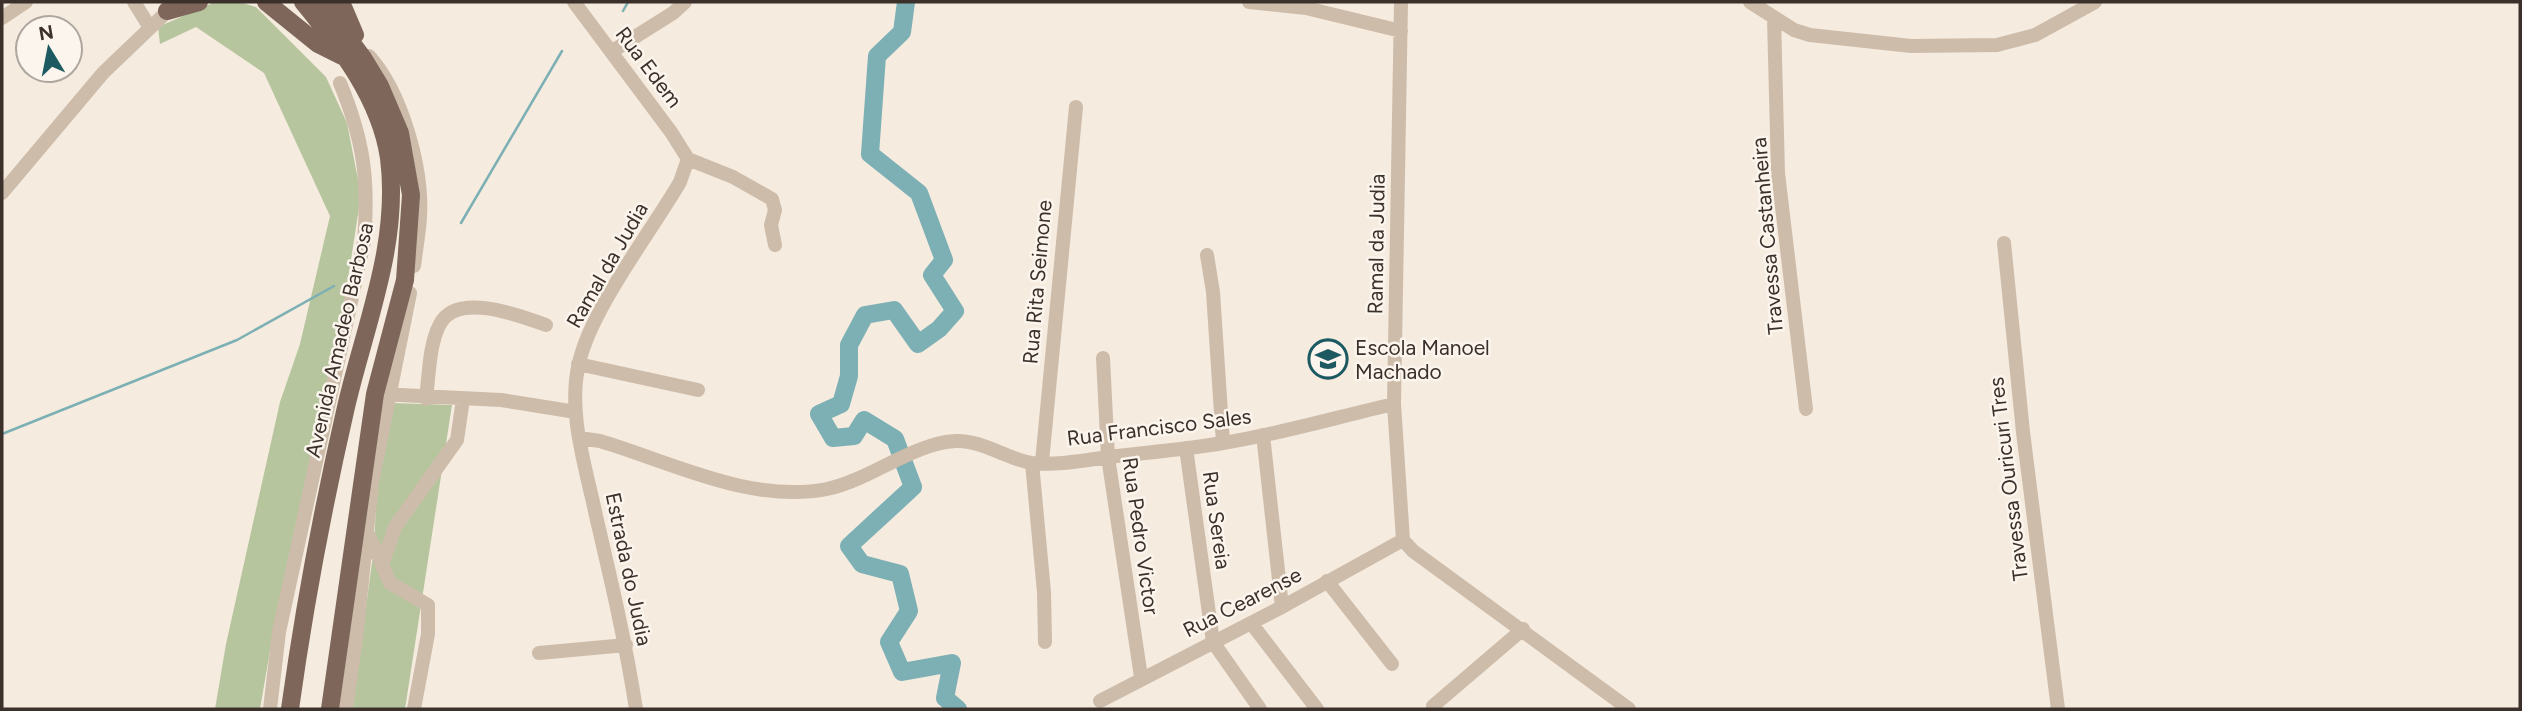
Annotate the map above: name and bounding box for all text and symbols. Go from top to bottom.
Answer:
north arrow [14,14,84,84]
text: N [37,20,55,45]
street label: Rua Edem [610,22,688,112]
street label: Travessa Castanheira [1746,136,1788,336]
street label: Ramal da Judia [1362,173,1390,315]
street label: Ramal da Judia [561,198,653,332]
street label: Rua Rita Seimone [1017,199,1057,365]
street label: Avenida Amadeo Barbosa [300,220,378,460]
place label: Escola Manoel Machado [1355,335,1490,384]
school or university icon: Escola Manoel Machado [1307,338,1349,380]
street label: Travessa Ouricuri Tres [1983,376,2033,582]
street label: Rua Francisco Sales [1065,403,1253,451]
street label: Rua Pedro Victor [1118,456,1164,616]
street label: Rua Sereia [1198,469,1236,571]
street label: Estrada do Judia [601,490,657,648]
street label: Rua Cearense [1179,561,1305,643]

